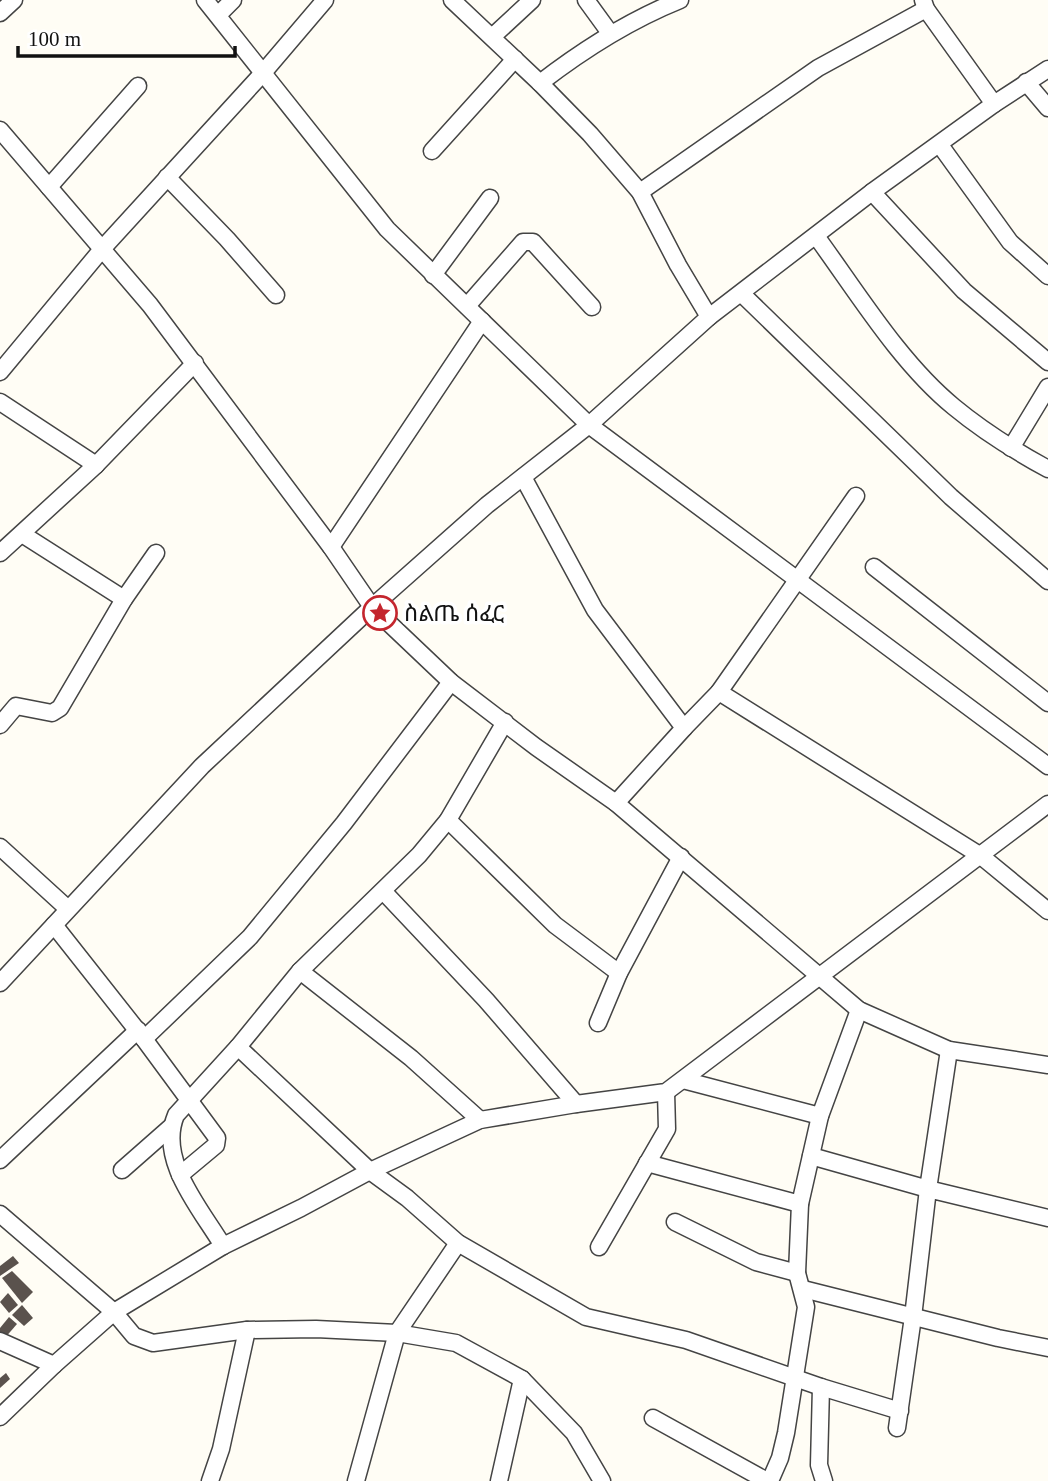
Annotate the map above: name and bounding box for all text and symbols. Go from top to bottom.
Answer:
scale bar [18,14,234,58]
text: 100 m [28,27,81,51]
place icon: ስልጤ ሰፈር [361,594,399,632]
place label: ስልጤ ሰፈር [404,601,505,626]

